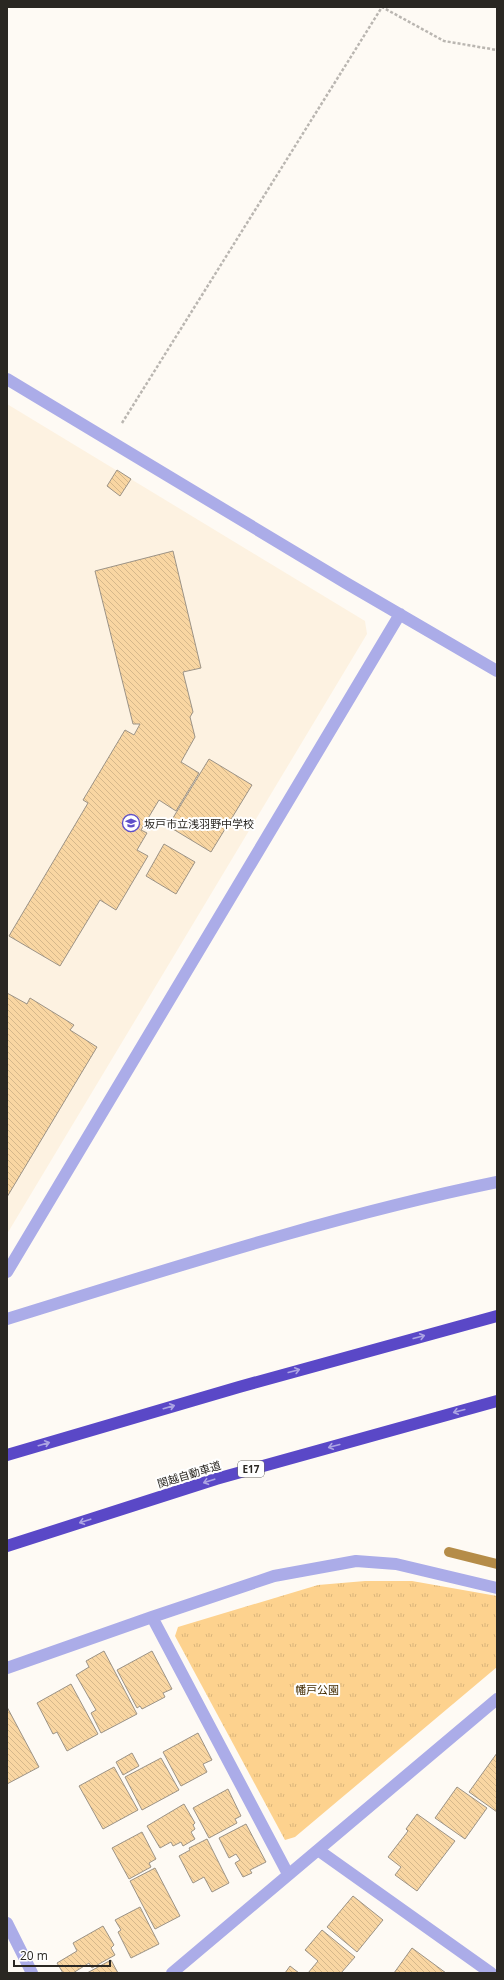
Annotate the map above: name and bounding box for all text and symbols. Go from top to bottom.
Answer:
school or university icon: 坂戸市立浅羽野中学校 [121,813,141,833]
place label: 坂戸市立浅羽野中学校 [144,816,254,831]
one-way arrow [413,1333,426,1340]
one-way arrow [287,1367,300,1375]
one-way arrow [162,1403,175,1410]
one-way arrow [453,1408,466,1416]
one-way arrow [38,1440,51,1447]
one-way arrow [328,1443,341,1450]
street label: 関越自動車道 [155,1457,223,1491]
road number: E17 [238,1461,264,1477]
one-way arrow [203,1478,216,1485]
one-way arrow [79,1518,92,1525]
park label: 幡戸公園 [295,1682,339,1697]
scale bar [14,1942,110,1968]
text: 20 m [20,1947,48,1964]

